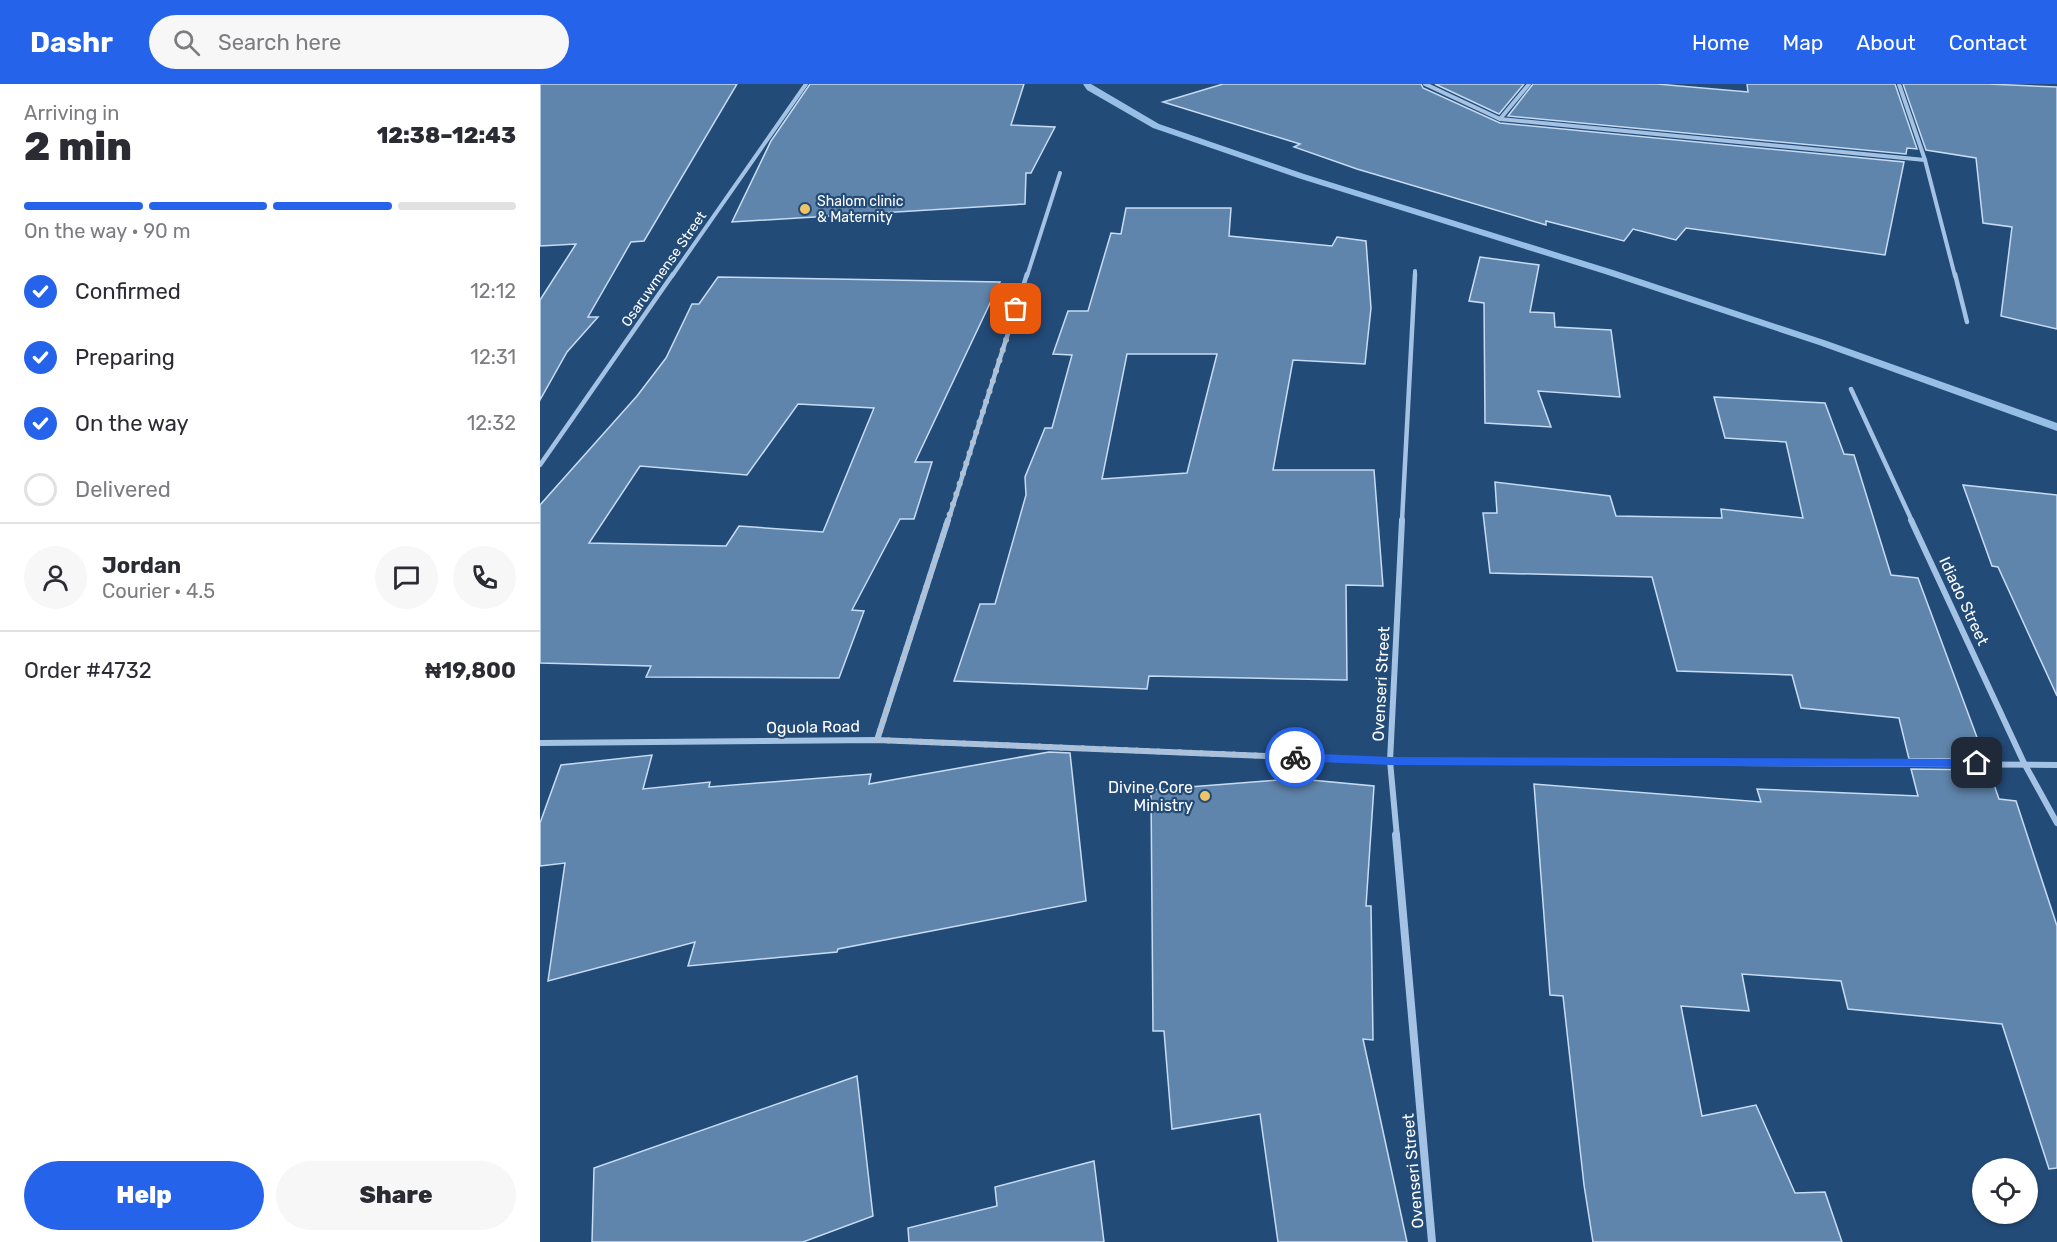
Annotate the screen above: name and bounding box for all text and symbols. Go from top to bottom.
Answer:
search box [149,15,569,69]
text: Dashr [30,26,113,59]
icon: search [170,26,203,59]
text: Search here [218,29,341,56]
text: Home [1692,30,1749,55]
text: Map [1782,30,1823,55]
text: About [1856,30,1916,55]
text: Contact [1949,30,2027,55]
text: Arriving in [24,101,119,125]
text: 12:38–12:43 [377,122,516,149]
text: 2 min [24,124,132,170]
place label: Shalom clinic & Maternity [817,193,904,226]
marker: Shalom clinic & Maternity [798,202,812,216]
street label: Osaruwmense Street [618,208,711,330]
text: On the way · 90 m [24,219,190,243]
icon: check [24,275,57,308]
text: Confirmed [75,278,181,305]
text: 12:12 [470,279,516,303]
pin [990,283,1041,334]
icon: bag [999,292,1032,325]
icon: check [24,341,57,374]
text: Preparing [75,344,175,371]
text: 12:31 [470,345,516,369]
icon: check [24,407,57,440]
text: On the way [75,410,189,437]
text: 12:32 [467,411,516,435]
text: Delivered [75,476,171,503]
button: person [24,546,87,609]
button: chat [375,546,438,609]
button: phone [453,546,516,609]
text: Jordan [102,552,181,579]
street label: Idiado Street [1935,554,1993,648]
text: Courier · 4.5 [102,579,215,603]
street label: Ovenseri Street [1368,626,1394,742]
text: Order #4732 [24,657,152,684]
text: ₦19,800 [425,657,516,684]
street label: Oguola Road [766,717,860,737]
courier [1265,727,1325,787]
pin [1951,737,2002,788]
icon: bike [1279,741,1312,774]
icon: home [1960,746,1993,779]
place label: Divine Core Ministry [1108,778,1193,815]
marker: Divine Core Ministry [1198,789,1212,803]
street label: Ovenseri Street [1399,1113,1427,1229]
map controls [1972,1158,2038,1224]
button: locate [1972,1158,2038,1224]
button: Help [24,1161,264,1230]
button: Share [276,1161,516,1230]

